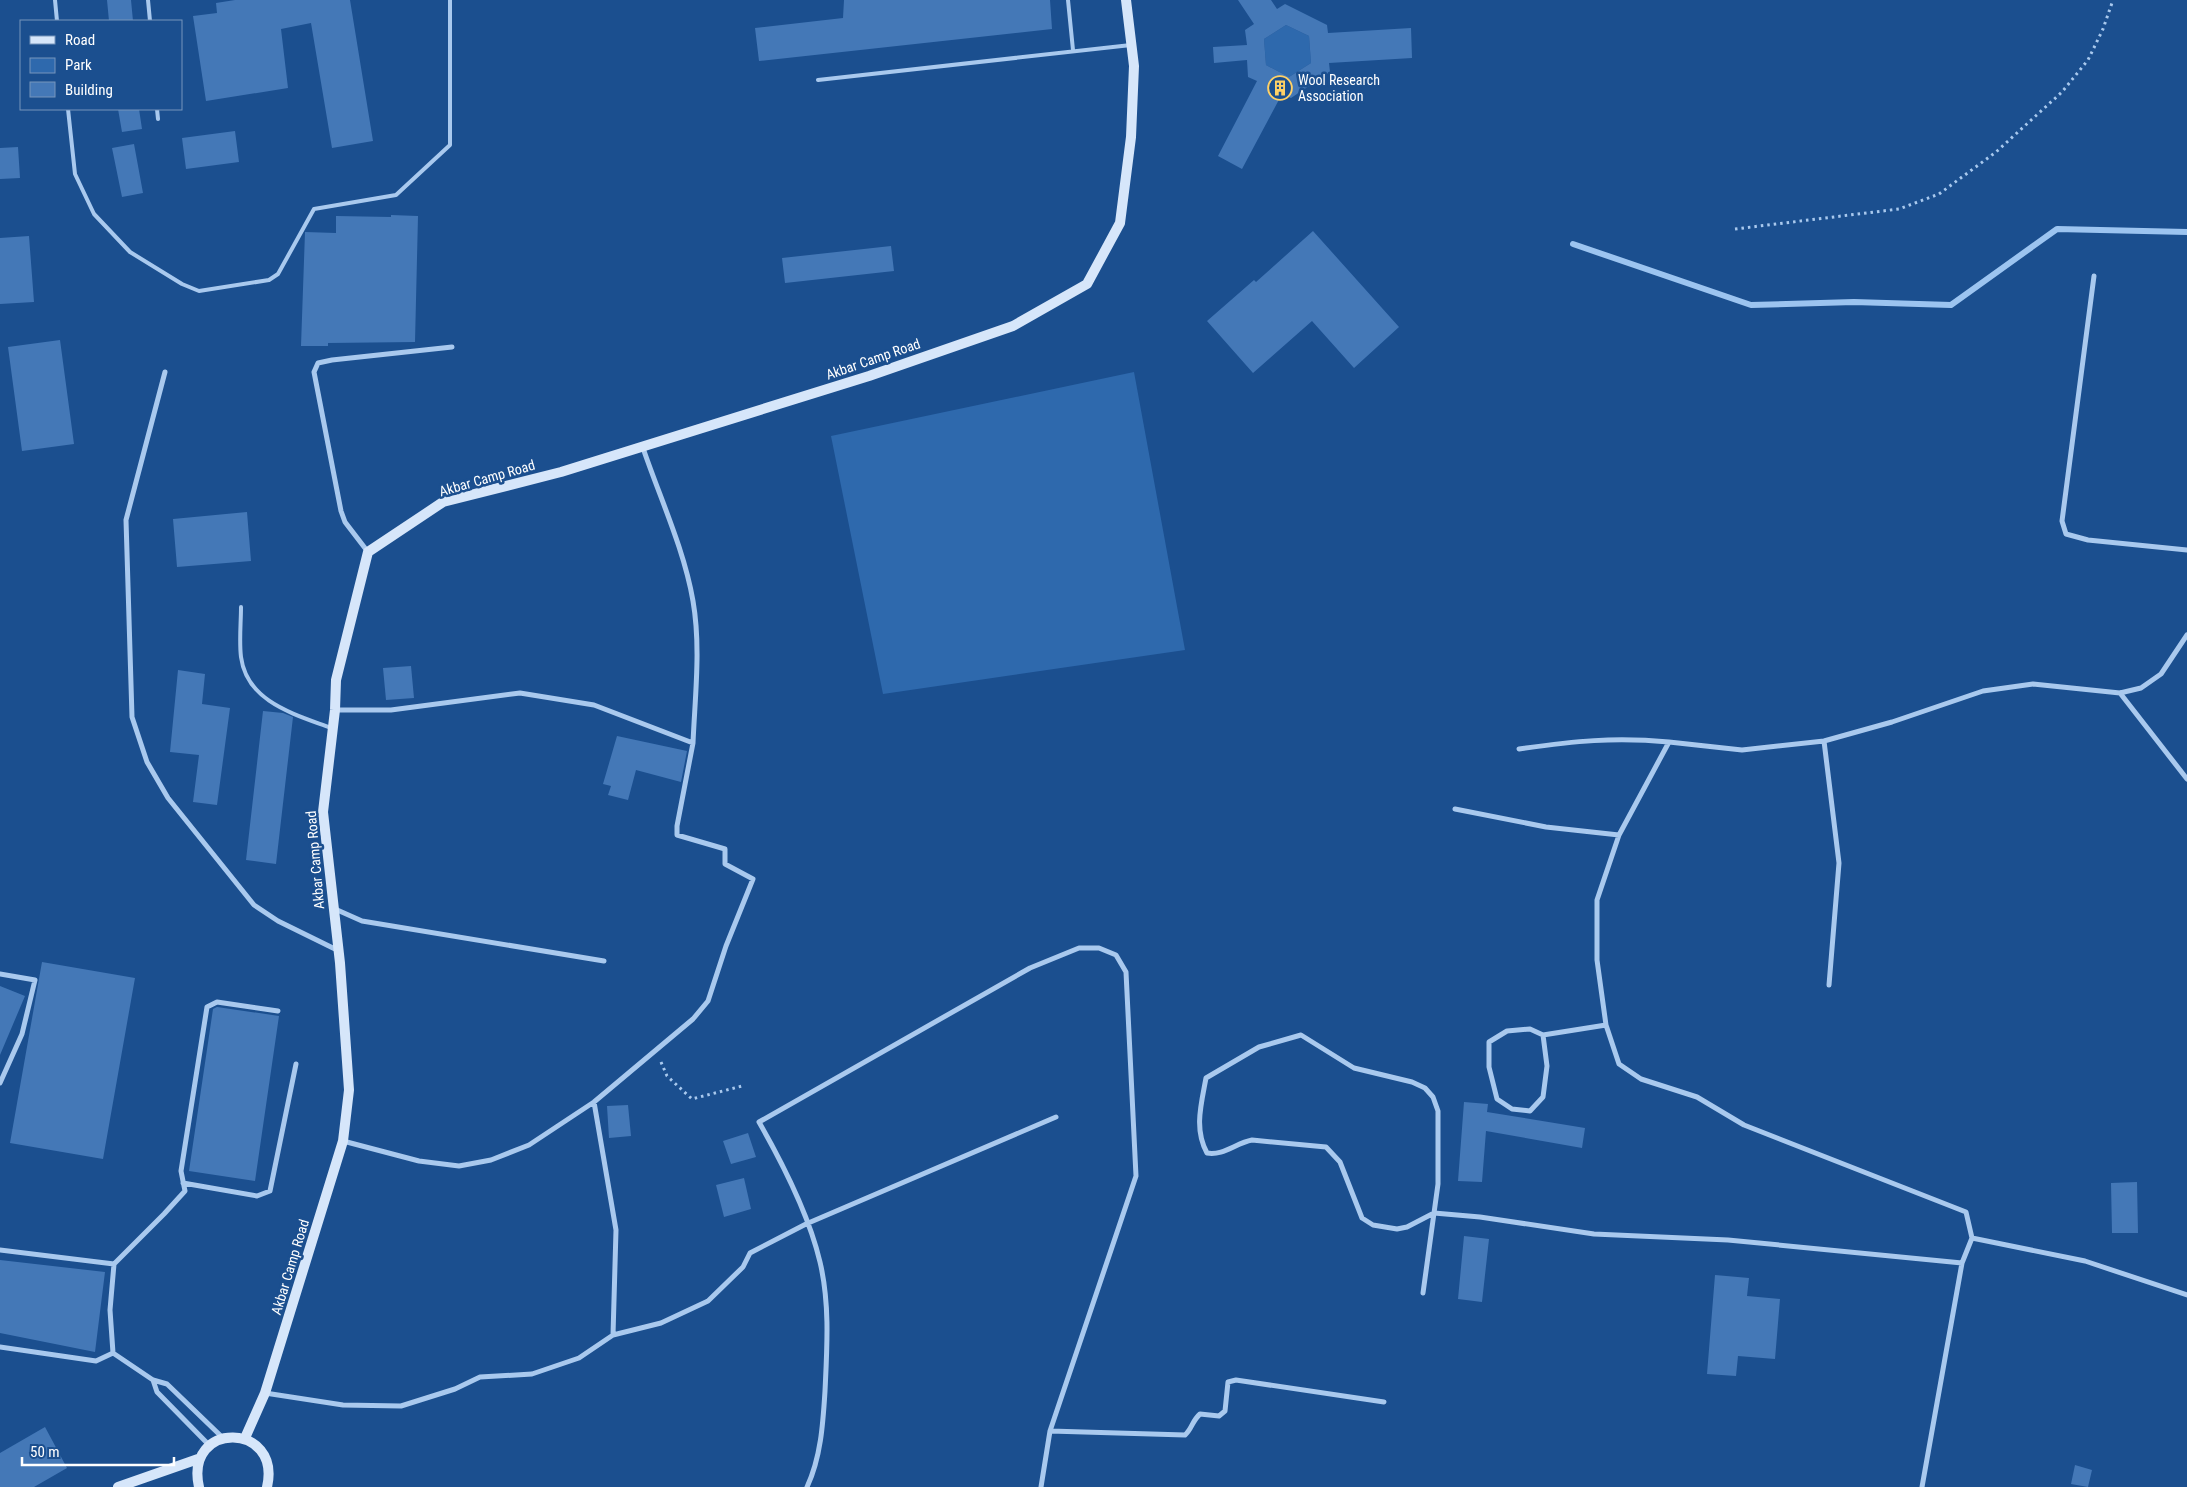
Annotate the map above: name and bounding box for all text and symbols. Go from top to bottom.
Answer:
legend [20,20,182,110]
text: Road [65,31,95,49]
text: Park [65,56,92,74]
place label: Wool Research Association [1298,72,1380,104]
building icon: Wool Research Association [1267,75,1293,101]
text: Building [65,81,113,99]
street label: Akbar Camp Road [824,335,922,383]
street label: Akbar Camp Road [437,457,537,499]
street label: Akbar Camp Road [303,810,327,910]
street label: Akbar Camp Road [268,1217,312,1317]
scale bar [22,1434,175,1466]
text: 50 m [30,1443,60,1461]

